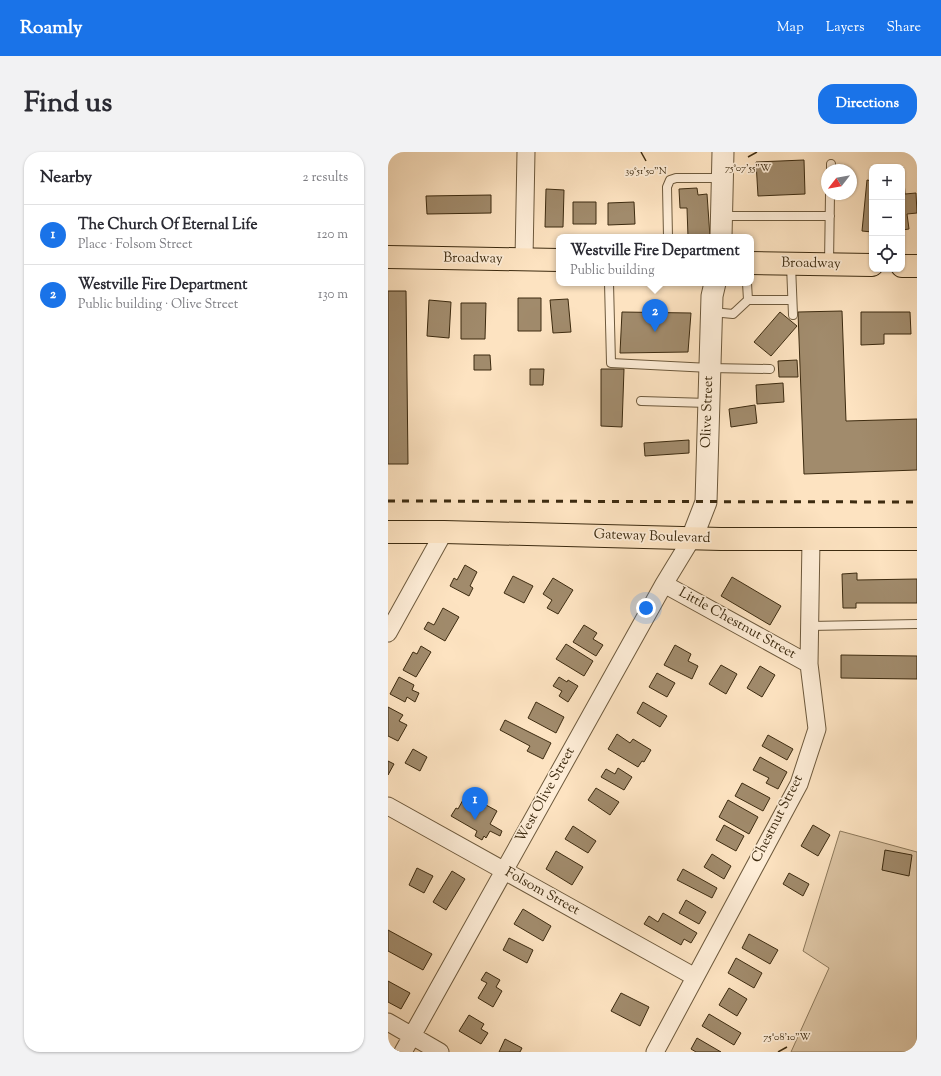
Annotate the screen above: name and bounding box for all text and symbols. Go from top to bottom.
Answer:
text: Roamly [20,15,83,42]
text: Map [777,18,804,38]
text: Layers [826,18,864,38]
text: Share [886,18,921,38]
text: Find us [24,84,112,124]
button: Directions [818,84,917,124]
text: 75°07'55"W [725,161,771,176]
text: 39°51'50"N [625,164,667,179]
north arrow [821,164,857,200]
map controls [869,164,905,272]
button: + [869,164,905,200]
text: Nearby [40,166,92,190]
text: 2 results [303,169,348,187]
button: − [869,200,905,236]
text: The Church Of Eternal Life [78,215,257,236]
text: 1 [51,226,55,244]
text: 120 m [317,226,348,244]
popup [556,234,754,286]
text: Place · Folsom Street [78,236,193,254]
button: locate [869,236,905,272]
text: Westville Fire Department [570,241,740,262]
street label: Broadway [443,248,503,270]
street label: Broadway [781,253,841,275]
text: Public building [570,262,654,280]
text: Westville Fire Department [78,275,247,296]
text: 2 [50,286,56,304]
text: 130 m [318,286,348,304]
text: Public building · Olive Street [78,296,238,314]
pin: 2 [642,299,668,332]
street label: Olive Street [697,375,719,448]
street label: Gateway Boulevard [593,525,711,549]
street label: Little Chestnut Street [675,583,800,665]
your location [636,598,656,618]
street label: West Olive Street [511,743,581,846]
street label: Chestnut Street [747,771,809,866]
pin: 1 [462,787,488,820]
street label: Folsom Street [501,863,583,921]
text: 75°08'10"W [763,1030,811,1045]

